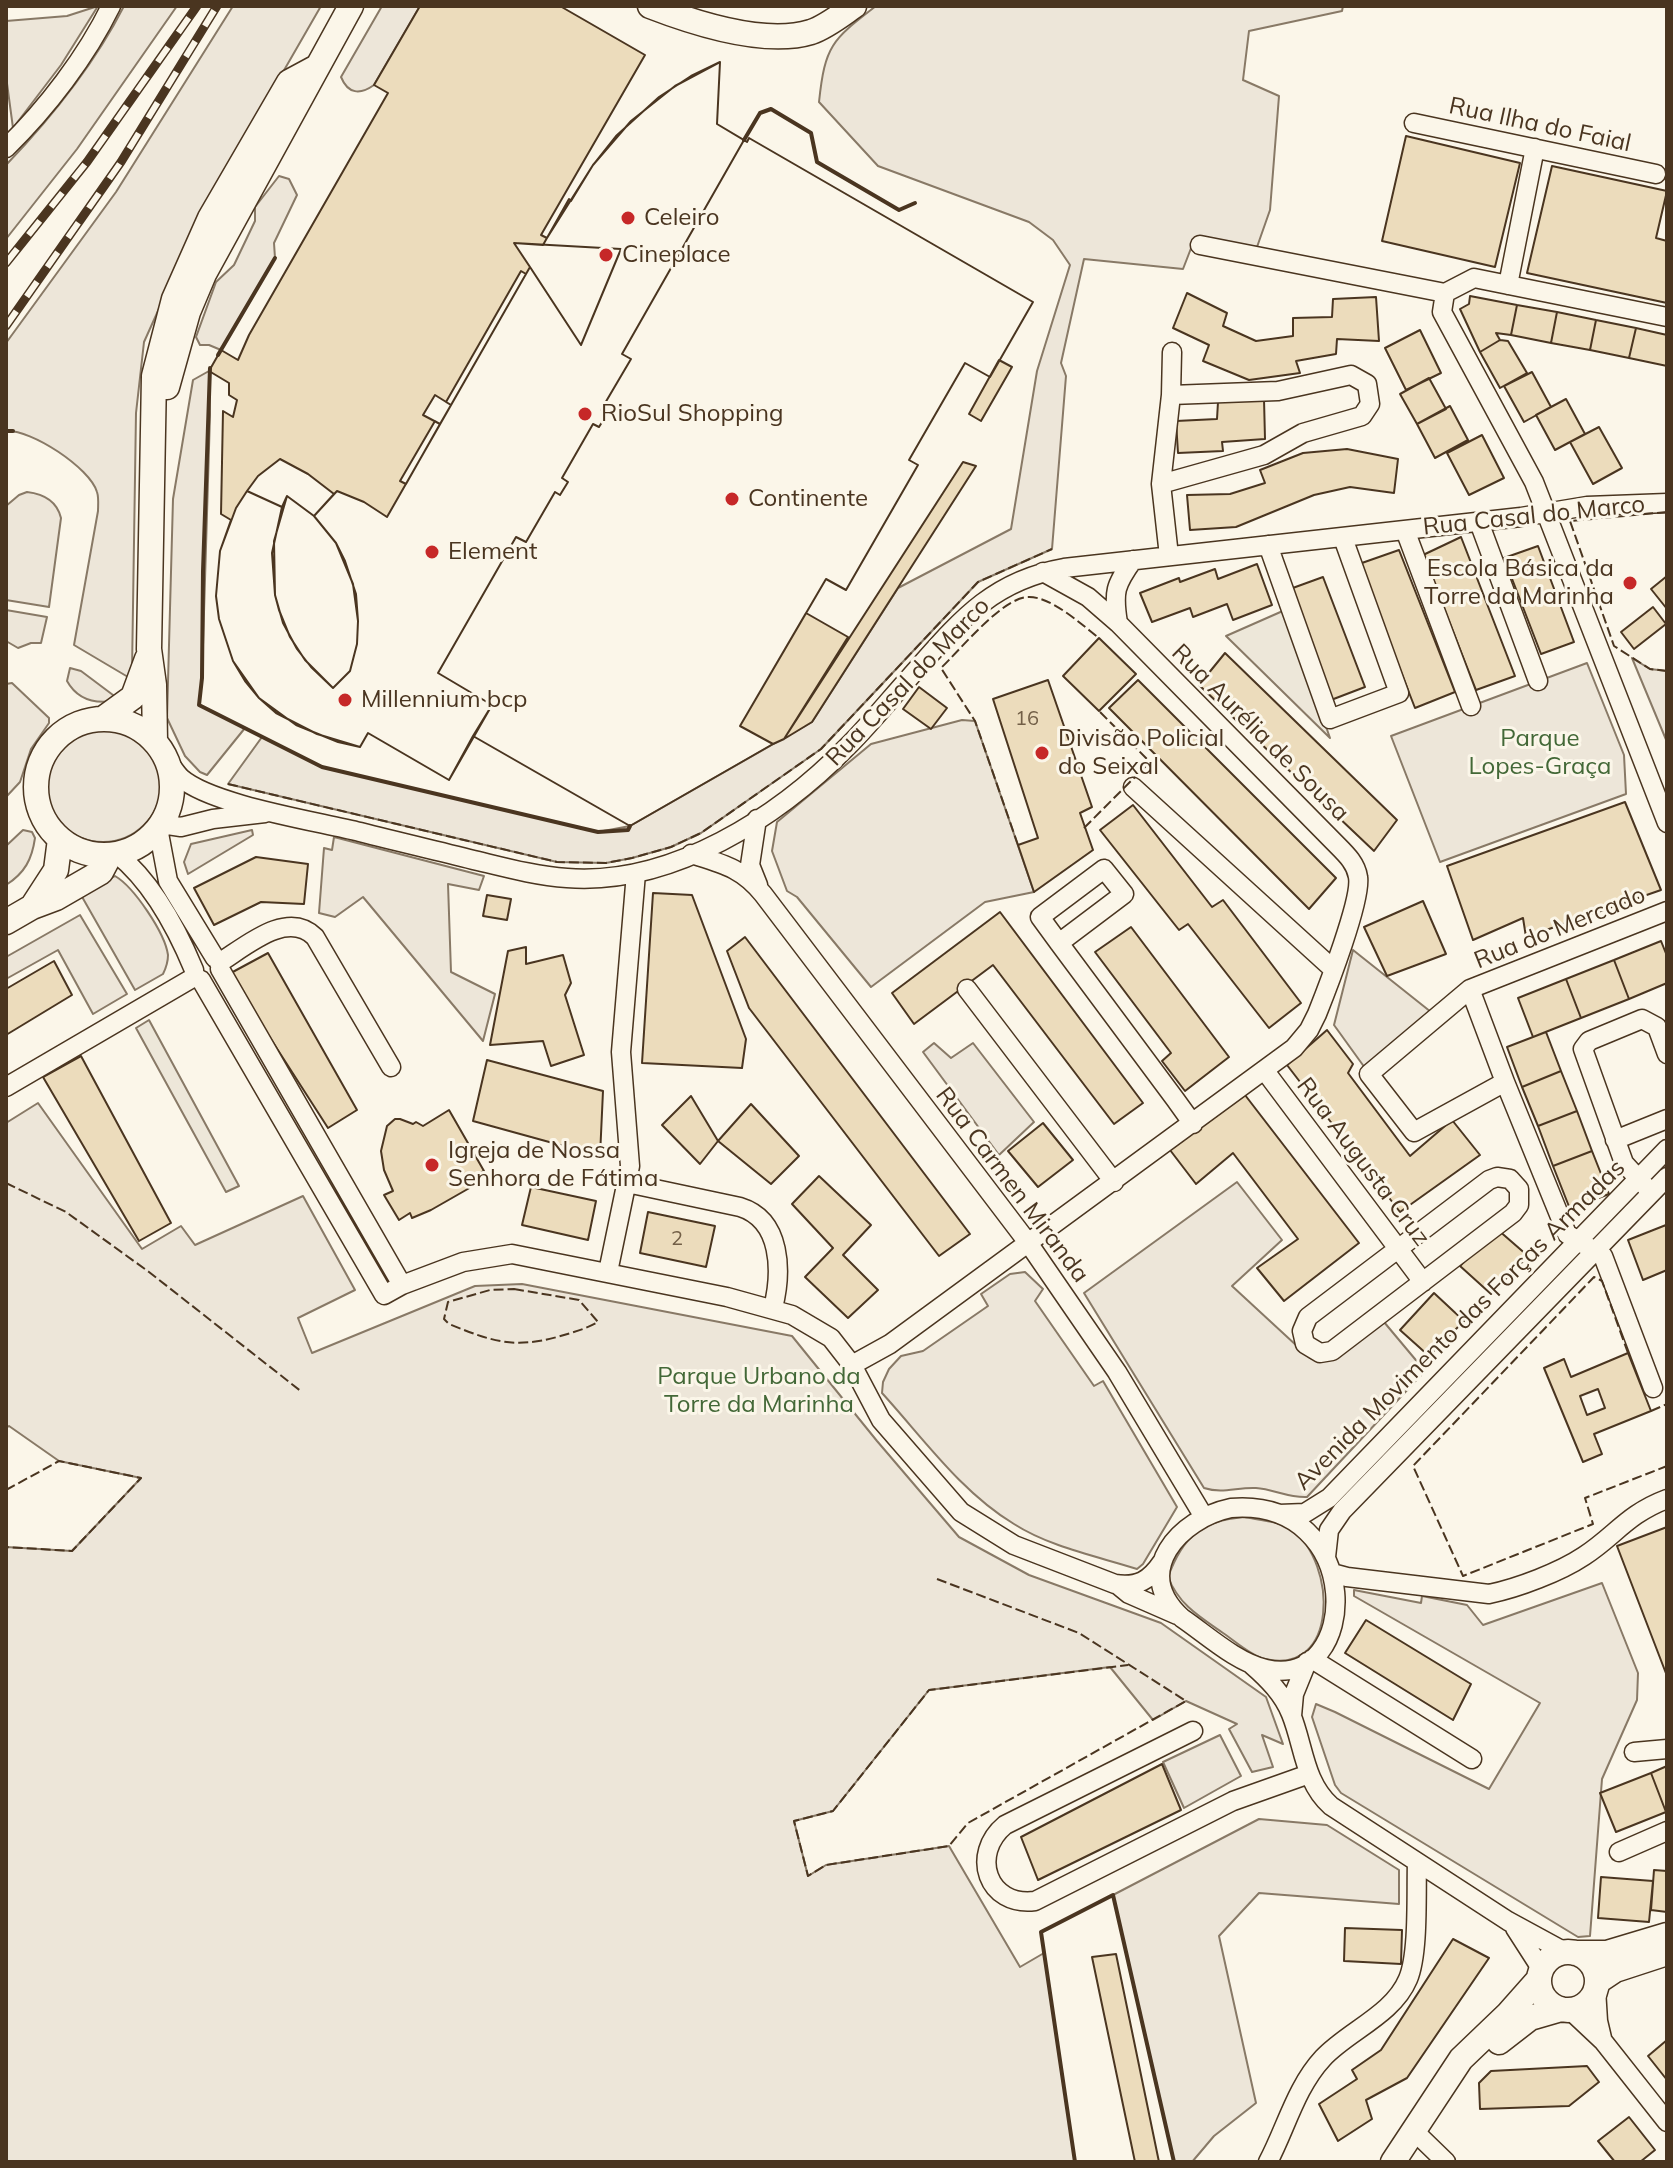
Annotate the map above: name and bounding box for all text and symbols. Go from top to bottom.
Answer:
street label: Rua Ilha do Faial [1446,92,1634,158]
place label: Celeiro [644,204,719,232]
marker: Celeiro [619,209,637,227]
place label: Cineplace [622,241,730,269]
marker: Cineplace [597,246,615,264]
place label: RioSul Shopping [601,400,784,428]
marker: RioSul Shopping [576,405,594,423]
place label: Continente [748,485,868,513]
marker: Continente [723,490,741,508]
street label: Rua Casal do Marco [1422,490,1646,542]
place label: Element [448,538,537,566]
marker: Element [423,543,441,561]
place label: Escola Básica da Torre da Marinha [1424,555,1614,611]
marker: Escola Básica da Torre da Marinha [1621,574,1639,592]
street label: Rua Casal do Marco [820,592,996,772]
street label: Rua Aurélia de Sousa [1165,638,1355,828]
place label: Millennium bcp [361,686,527,714]
marker: Millennium bcp [336,691,354,709]
house number: 16 [1015,707,1039,731]
place label: Divisão Policial do Seixal [1058,725,1224,781]
park label: Parque Lopes-Graça [1468,725,1612,781]
marker: Divisão Policial do Seixal [1033,744,1051,762]
street label: Rua do Mercado [1470,881,1650,975]
street label: Rua Augusta Cruz [1290,1072,1436,1252]
street label: Rua Carmen Miranda [929,1082,1095,1288]
place label: Igreja de Nossa Senhora de Fátima [448,1137,658,1193]
street label: Avenida Movimento das Forças Armadas [1289,1154,1631,1496]
marker: Igreja de Nossa Senhora de Fátima [423,1156,441,1174]
house number: 2 [671,1227,683,1251]
park label: Parque Urbano da Torre da Marinha [657,1363,861,1419]

